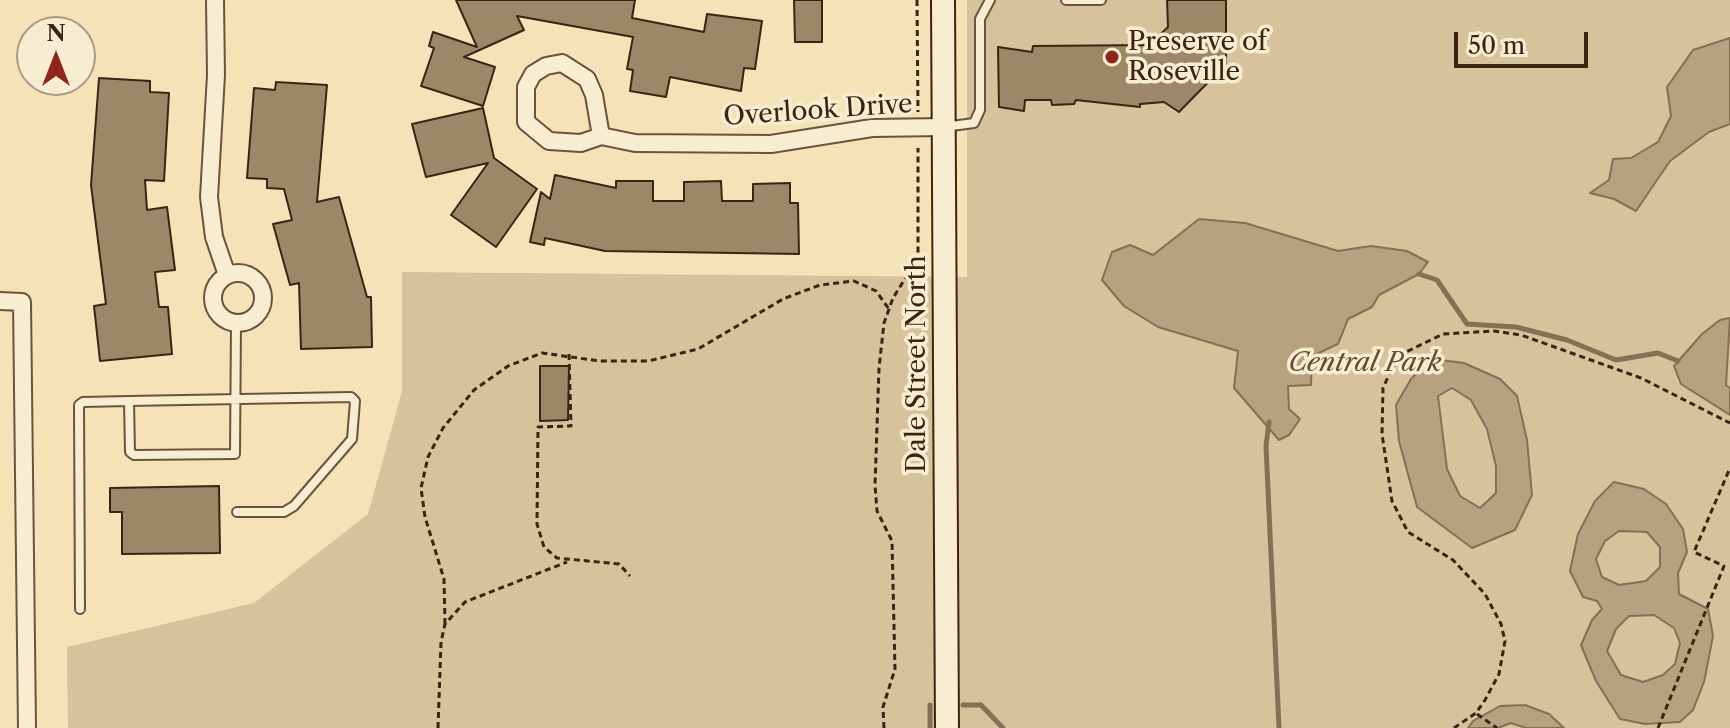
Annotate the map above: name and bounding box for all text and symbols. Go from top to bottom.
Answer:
north arrow [16,16,96,96]
scale bar [1458,16,1592,66]
text: N [46,20,66,47]
place label: Preserve of Roseville [1128,26,1267,88]
text: 50 m [1468,31,1525,60]
marker: Preserve of Roseville [1103,48,1121,66]
street label: Overlook Drive [722,89,914,133]
street label: Dale Street North [901,255,933,473]
park label: Central Park [1288,347,1442,379]

